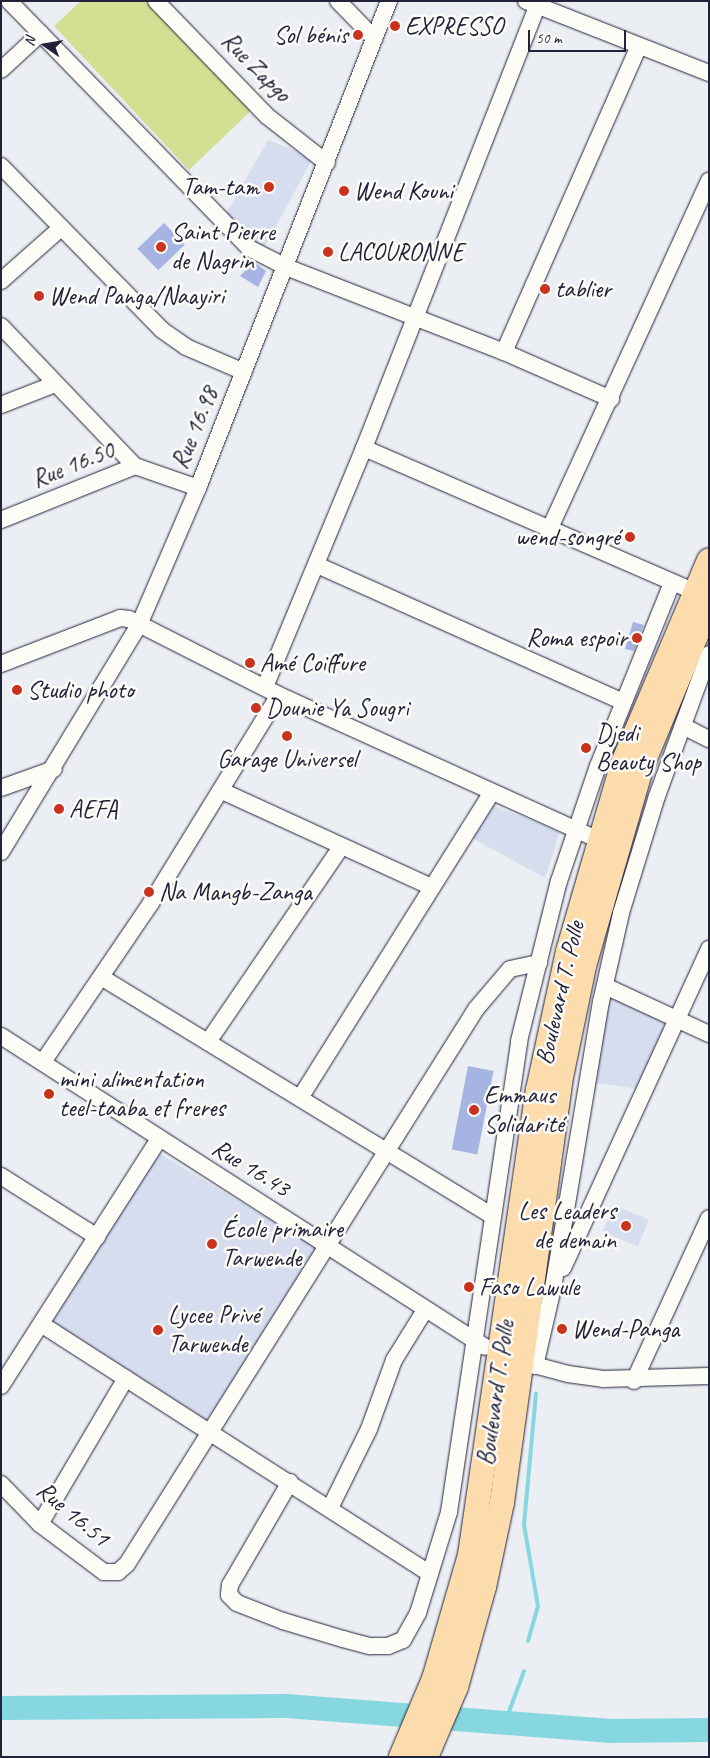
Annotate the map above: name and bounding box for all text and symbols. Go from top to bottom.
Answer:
place label: EXPRESSO [405,11,503,41]
north arrow [20,20,70,70]
place label: Sol bénis [274,20,348,50]
marker: EXPRESSO [389,20,401,32]
scale bar [530,20,628,52]
street label: Rue Zapgo [215,26,297,108]
marker: Sol bénis [352,29,364,41]
text: 50 m [536,29,562,48]
text: N [21,35,39,48]
place label: Tam-tam [182,172,259,202]
place label: Wend Kouni [354,176,453,206]
marker: Tam-tam [263,181,275,193]
marker: Wend Kouni [338,185,350,197]
place label: Saint Pierre de Nagrin [171,218,275,277]
place label: LACOURONNE [338,237,464,267]
marker: Saint Pierre de Nagrin [155,241,167,253]
marker: LACOURONNE [322,246,334,258]
place label: tablier [555,274,611,304]
place label: Wend Panga/Naayiri [49,281,225,311]
marker: tablier [539,283,551,295]
marker: Wend Panga/Naayiri [33,290,45,302]
street label: Rue 16.98 [165,382,225,474]
street label: Rue 16.50 [27,435,119,495]
place label: wend-songré [515,522,620,552]
marker: wend-songré [624,531,636,543]
place label: Roma espoir [526,623,627,653]
marker: Roma espoir [631,632,643,644]
place label: Amé Coiffure [260,648,365,678]
marker: Amé Coiffure [244,657,256,669]
place label: Studio photo [27,675,133,705]
marker: Studio photo [11,684,23,696]
place label: Dounie Ya Sougri [266,693,409,723]
marker: Dounie Ya Sougri [250,702,262,714]
place label: Djedi Beauty Shop [596,719,702,778]
marker: Garage Universel [281,730,293,742]
marker: Djedi Beauty Shop [580,742,592,754]
place label: Garage Universel [217,744,357,774]
place label: AEFA [69,794,118,824]
marker: AEFA [53,803,65,815]
place label: Na Mangb-Zanga [159,877,313,907]
marker: Na Mangb-Zanga [143,886,155,898]
street label: Boulevard T. Polle [529,918,591,1068]
place label: mini alimentation teel-taaba et freres [59,1065,225,1124]
place label: Emmaus Solidarité [484,1081,564,1140]
marker: mini alimentation teel-taaba et freres [43,1088,55,1100]
marker: Emmaus Solidarité [468,1104,480,1116]
street label: Rue 16.43 [207,1132,295,1204]
place label: Les Leaders de demain [518,1197,616,1256]
place label: École primaire Tarwende [222,1215,341,1274]
marker: Les Leaders de demain [620,1220,632,1232]
marker: École primaire Tarwende [206,1238,218,1250]
place label: Faso Lawule [479,1272,580,1302]
marker: Faso Lawule [463,1281,475,1293]
place label: Lycee Privé Tarwende [168,1301,260,1360]
place label: Wend-Panga [572,1314,679,1344]
street label: Boulevard T. Polle [471,1319,521,1467]
marker: Wend-Panga [556,1323,568,1335]
marker: Lycee Privé Tarwende [152,1324,164,1336]
street label: Rue 16.51 [30,1475,116,1553]

